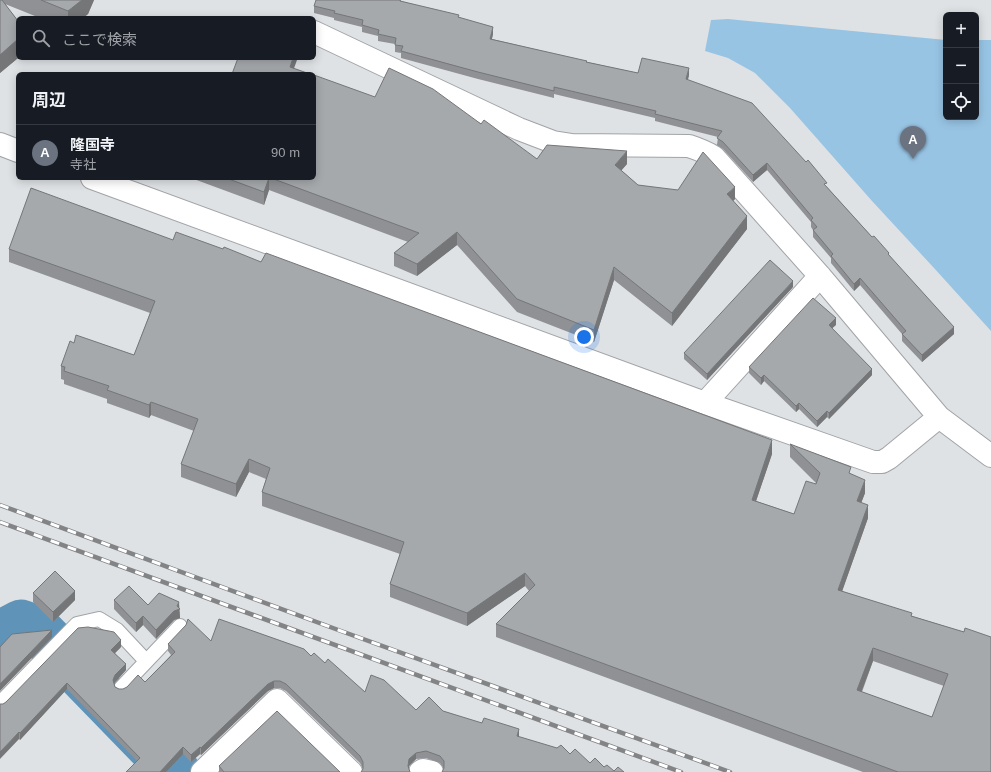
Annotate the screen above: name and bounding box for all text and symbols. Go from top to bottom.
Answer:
map controls [943,12,979,120]
button: + [943,12,979,48]
search box [16,16,316,60]
icon: search [30,27,52,49]
text: ここで検索 [62,31,137,48]
button: − [943,48,979,84]
button: locate [943,84,979,120]
text: 周辺 [32,91,66,110]
pin: A [900,126,926,159]
text: 隆国寺 [70,136,115,153]
text: A [40,145,50,160]
text: 90 m [271,145,300,160]
text: 寺社 [70,157,96,172]
your location [574,327,594,347]

